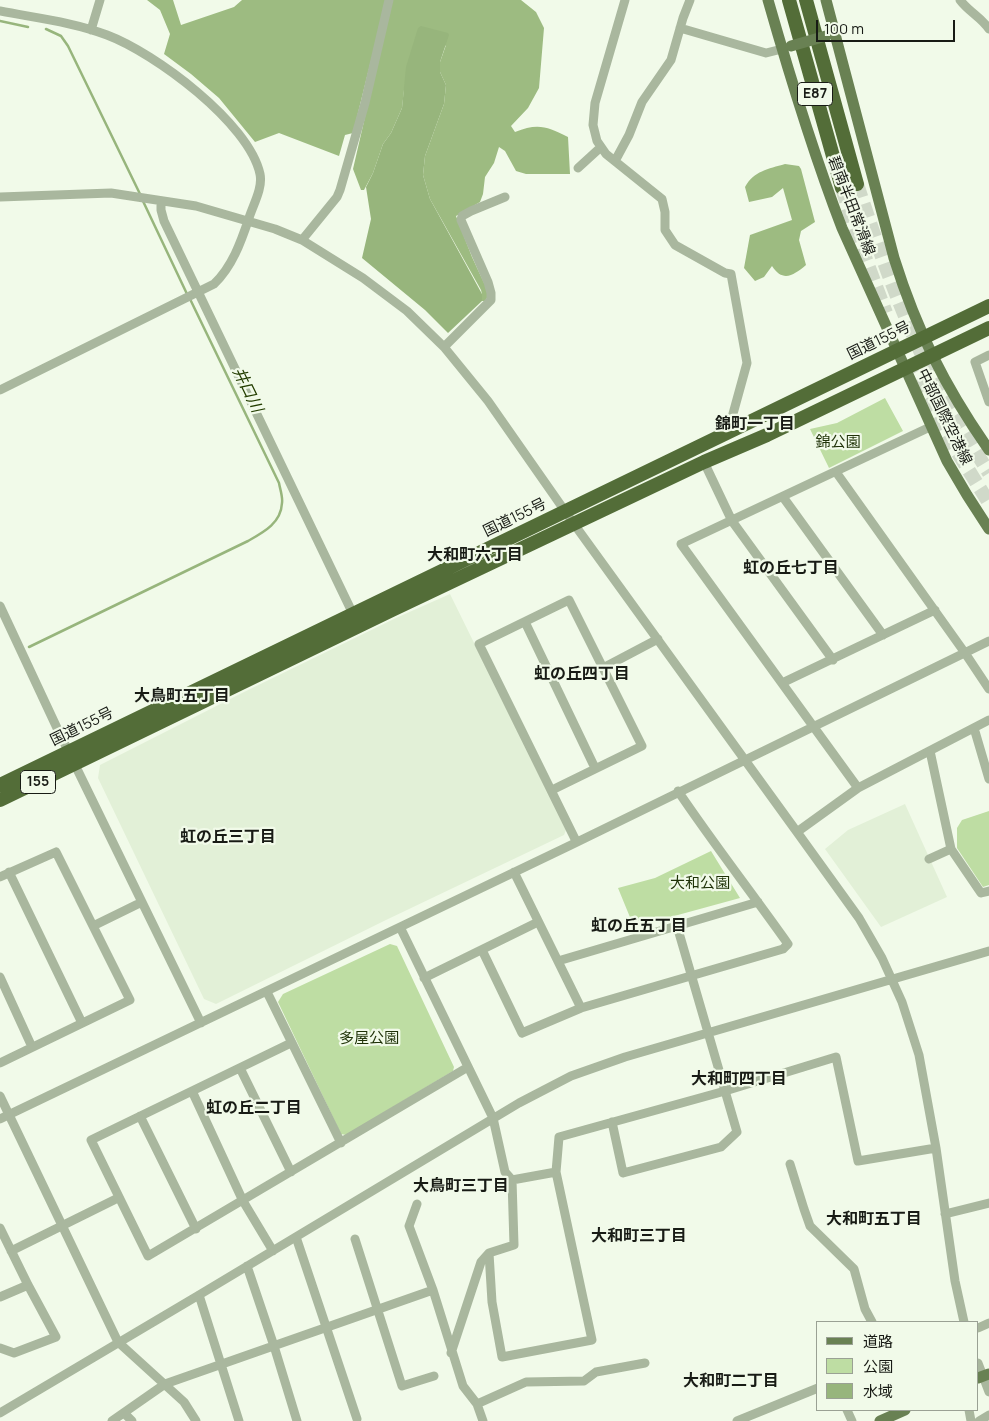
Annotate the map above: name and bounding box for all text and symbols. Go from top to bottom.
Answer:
scale bar [819,10,958,42]
text: 100 m [824,18,864,39]
road number: E87 [798,82,832,106]
street label: 碧南半田常滑線 [824,154,878,258]
street label: 国道155号 [844,318,914,364]
water label: 井口川 [228,364,266,416]
street label: 中部国際空港線 [913,366,975,468]
district label: 錦町一丁目 [715,415,795,435]
park label: 錦公園 [816,434,860,452]
street label: 国道155号 [480,495,550,541]
district label: 大和町六丁目 [427,546,523,566]
district label: 虹の丘七丁目 [743,559,839,579]
district label: 虹の丘四丁目 [534,665,630,685]
district label: 大鳥町五丁目 [134,687,230,707]
street label: 国道155号 [47,704,117,750]
road number: 155 [20,770,56,794]
district label: 虹の丘三丁目 [180,828,276,848]
park label: 大和公園 [670,875,730,893]
district label: 虹の丘五丁目 [591,917,687,937]
park label: 多屋公園 [339,1030,399,1048]
district label: 大和町四丁目 [691,1070,787,1090]
district label: 虹の丘二丁目 [206,1099,302,1119]
district label: 大鳥町三丁目 [413,1177,509,1197]
district label: 大和町五丁目 [826,1210,922,1230]
district label: 大和町三丁目 [591,1227,687,1247]
legend [816,1321,979,1411]
text: 道路 [863,1331,893,1352]
text: 公園 [863,1356,893,1377]
district label: 大和町二丁目 [683,1372,779,1392]
text: 水域 [863,1381,893,1402]

